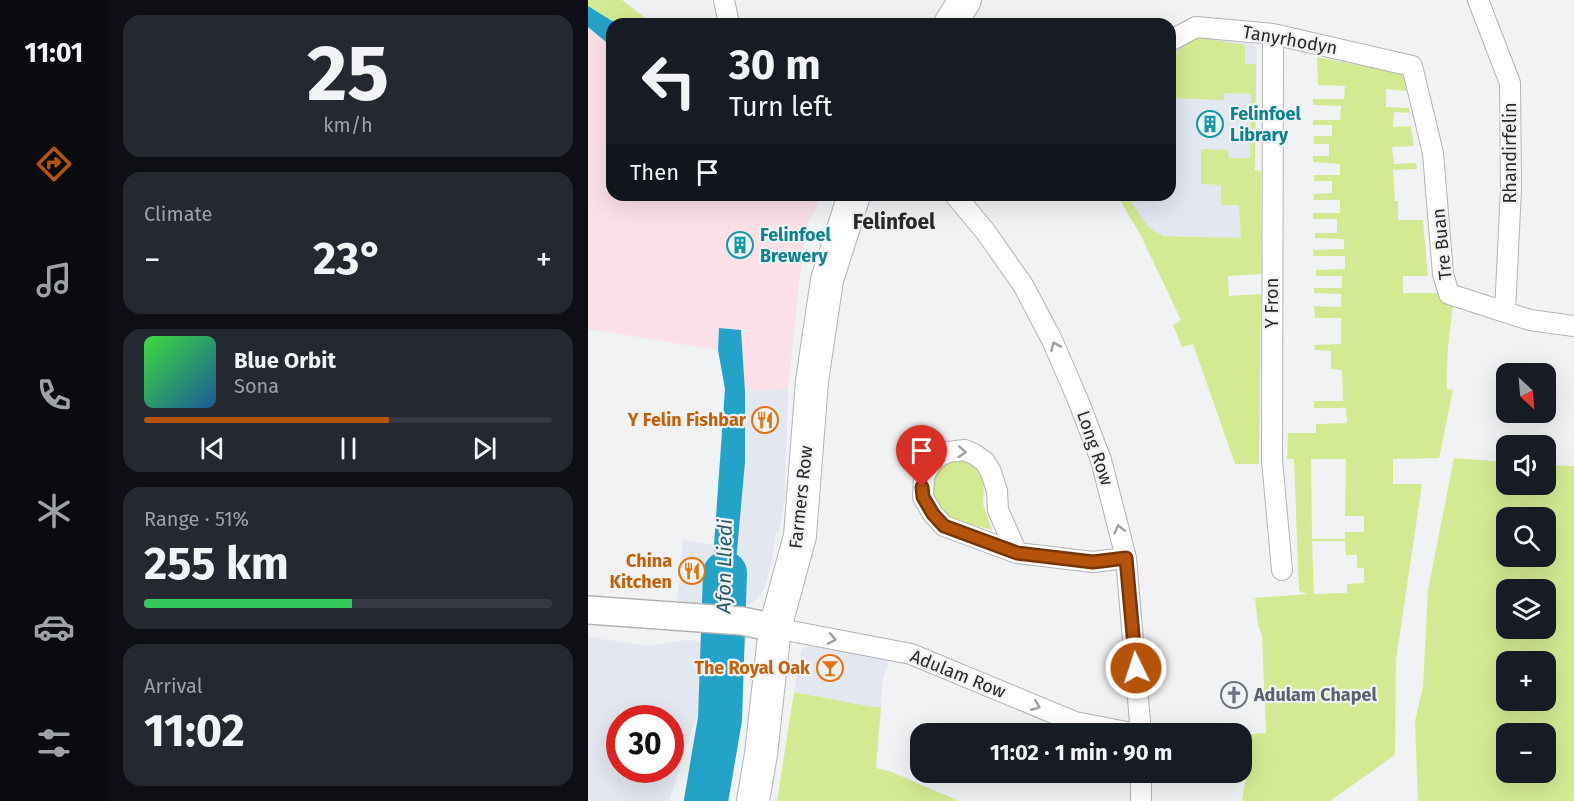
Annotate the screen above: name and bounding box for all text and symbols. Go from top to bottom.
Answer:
street label: Tanyrhodyn [1241,21,1339,59]
text: 25 [307,27,389,121]
text: 11:01 [25,37,83,69]
text: 30 m [729,40,821,90]
icon: left [630,42,708,120]
text: Turn left [729,91,832,123]
street label: Rhandirfelin [1499,102,1521,204]
place label: Felinfoel Library [1230,103,1302,146]
building icon: Felinfoel Library [1195,109,1225,139]
text: km/h [323,113,373,137]
icon: directions [33,143,75,185]
icon: arrive [691,156,724,189]
text: Then [630,159,679,186]
text: Climate [144,202,212,226]
street label: Tre Buan [1427,207,1457,281]
district label: Felinfoel [853,209,936,235]
place label: Felinfoel Brewery [760,224,832,267]
building icon: Felinfoel Brewery [725,230,755,260]
text: 23° [313,232,383,286]
text: − [144,240,161,280]
text: + [536,240,552,280]
icon: music [33,259,75,301]
street label: Y Fron [1261,278,1283,328]
one-way arrow [1050,341,1062,352]
text: Blue Orbit [234,347,336,374]
north arrow [1496,363,1556,423]
map controls [1496,363,1556,783]
icon: phone [33,374,75,416]
text: Sona [234,374,279,398]
restaurant icon: Y Felin Fishbar [750,405,780,435]
street label: Long Row [1072,408,1118,488]
place label: Y Felin Fishbar [627,409,747,431]
pin [896,425,947,487]
icon: previous [196,432,229,465]
icon: pause [332,432,365,465]
icon: next [468,432,501,465]
icon: arrive [905,434,938,467]
button: sound [1496,435,1556,495]
street label: Farmers Row [785,444,817,550]
one-way arrow [957,446,966,459]
icon: climate [33,490,75,532]
text: Range · 51% [144,507,249,531]
button: search [1496,507,1556,567]
water label: Afon Lliedi [711,518,737,614]
one-way arrow [1114,525,1127,535]
text: 255 km [144,537,289,591]
place label: China Kitchen [610,550,672,593]
restaurant icon: China Kitchen [677,556,707,586]
button: layers [1496,579,1556,639]
icon: car [33,606,75,648]
one-way arrow [827,632,837,645]
position arrow [1104,636,1168,700]
street label: Adulam Row [907,645,1009,703]
button: + [1496,651,1556,711]
bar icon: The Royal Oak [815,653,845,683]
place label: The Royal Oak [694,657,811,679]
text: Arrival [144,674,203,698]
church icon: Adulam Chapel [1219,680,1249,710]
place label: Adulam Chapel [1253,684,1377,706]
one-way arrow [1030,699,1041,711]
text: 11:02 [144,704,245,758]
speed limit sign: 30 [606,705,684,783]
icon: filters [33,722,75,764]
button: − [1496,723,1556,783]
text: 11:02 · 1 min · 90 m [990,739,1172,766]

